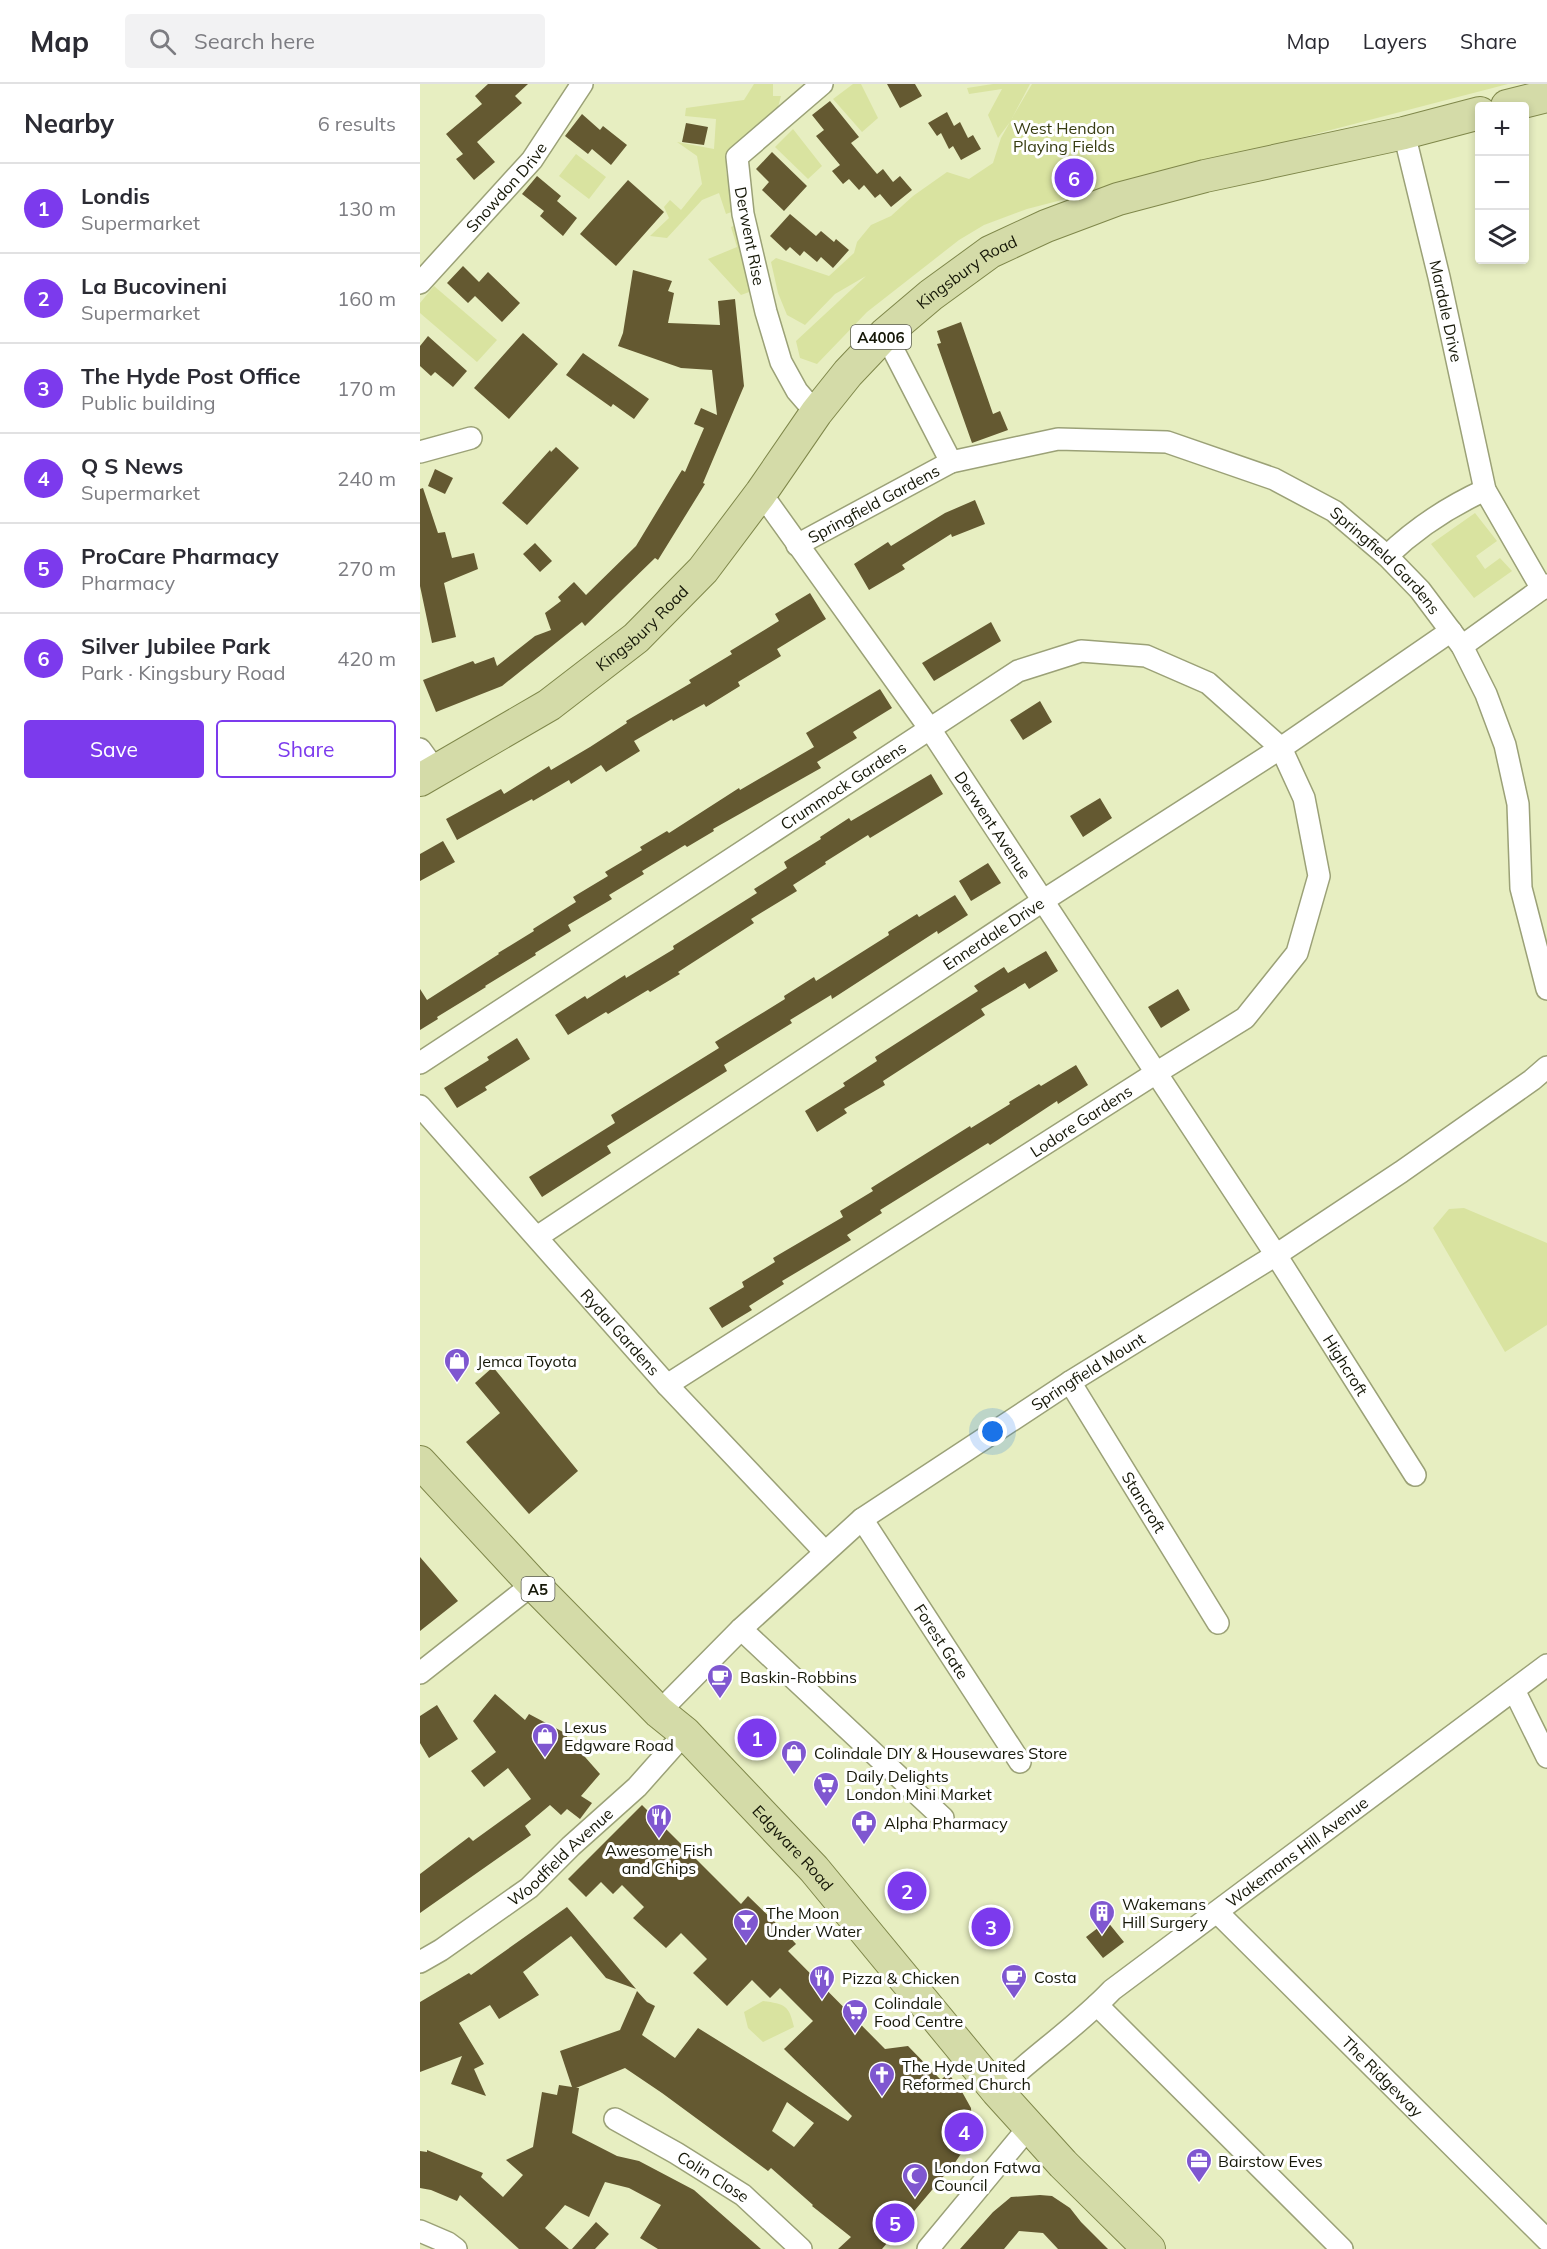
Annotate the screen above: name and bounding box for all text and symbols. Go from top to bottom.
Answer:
search box [125,14,545,68]
text: Map [30,24,89,59]
icon: search [146,25,179,58]
text: Search here [194,27,315,55]
text: Map [1287,28,1330,54]
text: Layers [1363,28,1427,54]
text: Share [1460,28,1517,54]
map controls [1475,102,1529,264]
button: + [1475,102,1529,156]
text: Nearby [24,107,114,140]
text: 6 results [318,111,396,136]
park label: West Hendon Playing Fields [1013,118,1115,156]
street label: Snowdon Drive [461,138,551,236]
pin: 6 [1054,156,1094,200]
button: − [1475,156,1529,210]
text: Londis [81,182,150,210]
street label: Derwent Rise [731,185,769,287]
text: 1 [38,196,50,221]
text: 130 m [337,196,396,221]
text: Supermarket [81,210,200,235]
button: layers [1475,210,1529,264]
street label: Kingsbury Road [912,231,1020,313]
street label: Mardale Drive [1425,258,1467,364]
text: La Bucovineni [81,272,227,300]
text: 2 [38,286,50,311]
text: 160 m [337,286,396,311]
text: Supermarket [81,300,200,325]
road number: A4006 [851,325,911,349]
text: The Hyde Post Office [81,362,300,390]
text: 3 [38,376,50,401]
text: 170 m [337,376,396,401]
text: Public building [81,390,216,415]
text: Q S News [81,452,183,480]
street label: Springfield Gardens [804,460,943,547]
text: 4 [38,466,50,491]
text: 240 m [337,466,396,491]
text: Supermarket [81,480,200,505]
street label: Springfield Gardens [1326,502,1445,618]
text: ProCare Pharmacy [81,542,279,570]
text: 5 [38,556,50,581]
text: 270 m [337,556,396,581]
text: Pharmacy [81,570,175,595]
street label: Kingsbury Road [592,581,692,675]
text: Silver Jubilee Park [81,632,270,660]
text: 6 [38,646,50,671]
text: 420 m [337,646,396,671]
text: Park · Kingsbury Road [81,660,286,685]
button: Save [24,720,204,778]
button: Share [216,720,396,778]
street label: Crummock Gardens [777,737,910,834]
street label: Derwent Avenue [950,767,1036,882]
street label: Ennerdale Drive [939,893,1048,974]
street label: Lodore Gardens [1026,1081,1136,1161]
street label: Rydal Gardens [576,1285,664,1380]
street label: Springfield Mount [1027,1328,1149,1415]
street label: Highcroft [1319,1331,1372,1400]
shop icon: Jemca Toyota [442,1346,472,1384]
place label: Jemca Toyota [477,1351,577,1371]
your location [978,1417,1007,1446]
street label: Stancroft [1117,1468,1170,1537]
road number: A5 [522,1577,554,1601]
street label: Forest Gate [910,1600,973,1683]
cafe icon: Baskin-Robbins [705,1662,735,1700]
place label: Baskin-Robbins [740,1667,857,1687]
pin: 1 [738,1716,776,1760]
place label: Lexus Edgware Road [564,1717,674,1755]
shop icon: Lexus Edgware Road [530,1721,560,1759]
shop icon: Colindale DIY & Housewares Store [779,1738,809,1776]
place label: Colindale DIY & Housewares Store [814,1743,1067,1763]
place label: Daily Delights London Mini Market [846,1766,992,1804]
supermarket icon: Daily Delights London Mini Market [811,1770,841,1808]
street label: Wakemans Hill Avenue [1222,1792,1372,1911]
street label: Edgware Road [748,1801,838,1895]
restaurant icon: Awesome Fish and Chips [644,1802,674,1840]
street label: Woodfield Avenue [504,1803,617,1910]
pharmacy icon: Alpha Pharmacy [849,1808,879,1846]
place label: Alpha Pharmacy [884,1813,1008,1833]
place label: Awesome Fish and Chips [605,1840,713,1878]
pin: 2 [888,1868,926,1914]
place label: Wakemans Hill Surgery [1122,1894,1208,1932]
building icon: Wakemans Hill Surgery [1087,1898,1117,1936]
place label: The Moon Under Water [766,1903,862,1941]
pin: 3 [972,1904,1010,1950]
bar icon: The Moon Under Water [731,1907,761,1945]
cafe icon: Costa [999,1962,1029,2000]
restaurant icon: Pizza & Chicken [807,1963,837,2001]
place label: Costa [1034,1967,1077,1987]
place label: Pizza & Chicken [842,1968,960,1988]
place label: Colindale Food Centre [874,1993,963,2031]
supermarket icon: Colindale Food Centre [840,1997,870,2035]
street label: The Ridgeway [1338,2032,1428,2122]
place label: The Hyde United Reformed Church [902,2056,1031,2094]
church icon: The Hyde United Reformed Church [867,2060,897,2098]
pin: 4 [944,2110,984,2154]
street label: Colin Close [674,2146,754,2206]
office icon: Bairstow Eves [1184,2146,1214,2184]
place label: Bairstow Eves [1218,2151,1323,2171]
place label: London Fatwa Council [934,2157,1041,2195]
mosque icon: London Fatwa Council [900,2161,930,2199]
pin: 5 [876,2200,914,2246]

